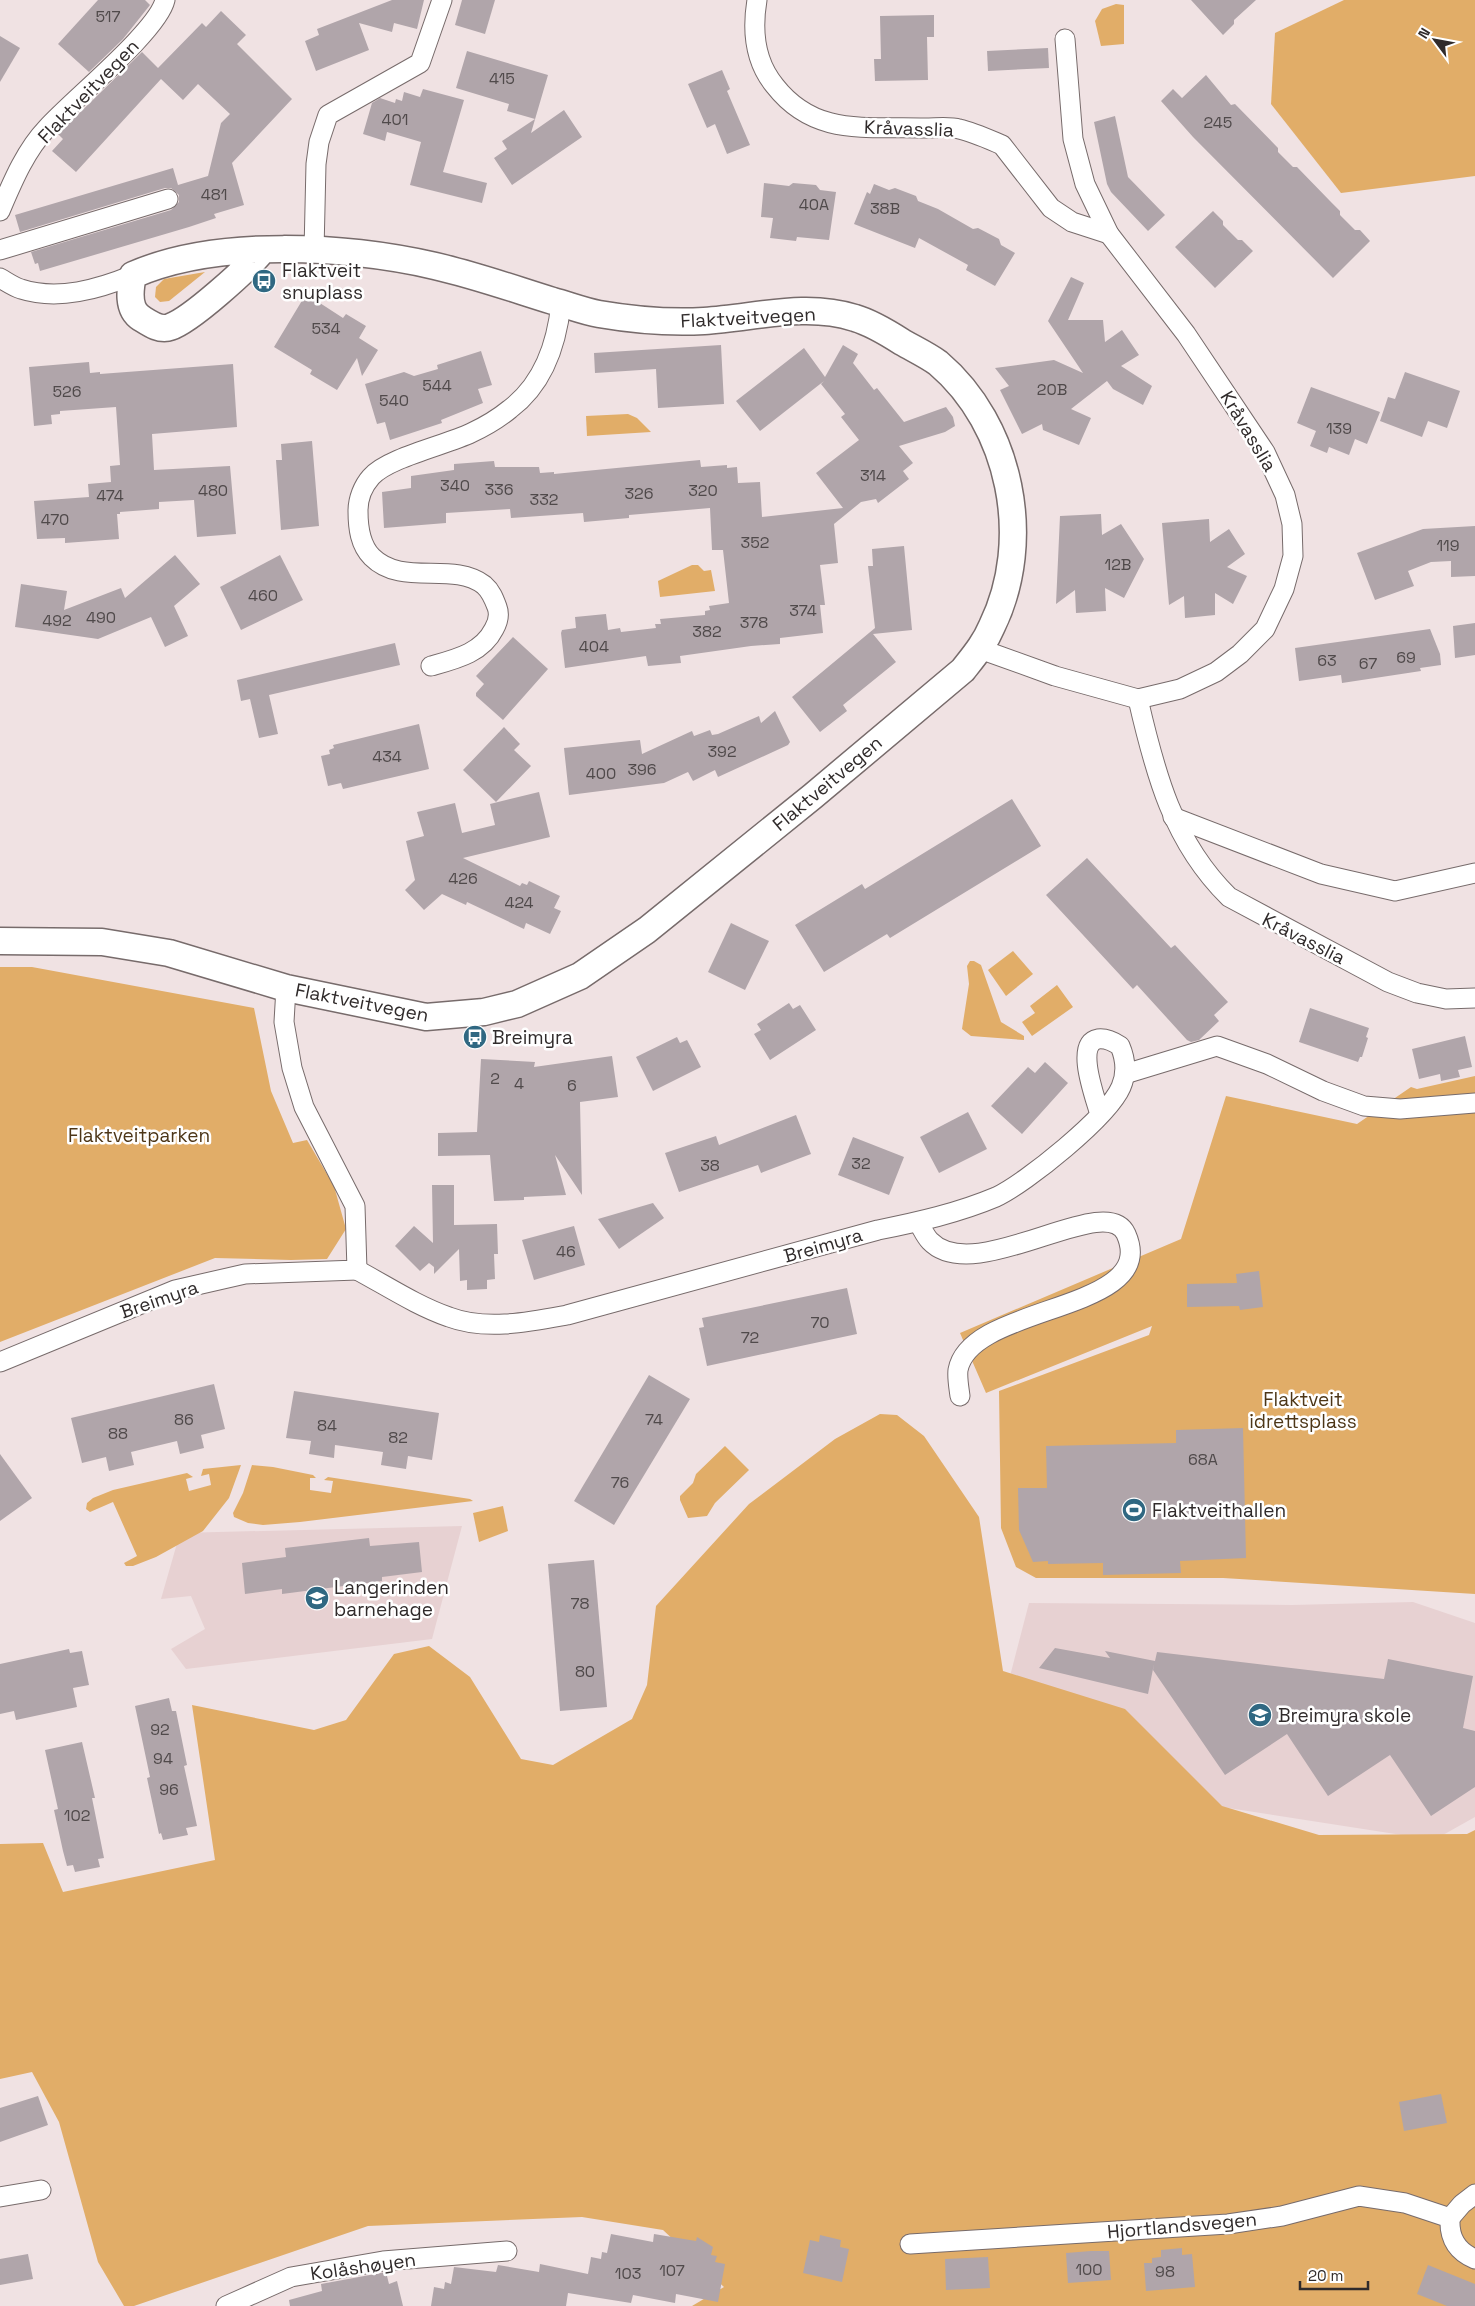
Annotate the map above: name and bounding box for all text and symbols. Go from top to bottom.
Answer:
house number: 517 [95,6,121,27]
north arrow [1410,15,1460,65]
text: N [1414,24,1434,42]
street label: Flaktveitvegen [32,34,144,149]
house number: 415 [489,68,515,89]
house number: 401 [382,109,408,130]
house number: 245 [1204,112,1232,133]
street label: Kråvasslia [864,114,954,143]
house number: 481 [201,184,227,205]
house number: 40A [799,194,829,215]
house number: 38B [870,198,900,219]
place label: Flaktveit snuplass [282,258,363,305]
bus stop icon: Flaktveit snuplass [251,268,277,294]
street label: Flaktveitvegen [680,301,816,334]
house number: 534 [311,318,341,339]
house number: 544 [422,375,452,396]
house number: 20B [1037,379,1067,400]
house number: 526 [53,381,81,402]
street label: Kråvasslia [1215,386,1282,476]
house number: 540 [379,390,409,411]
house number: 139 [1326,418,1352,439]
house number: 314 [860,465,886,486]
house number: 340 [440,475,470,496]
house number: 336 [484,479,514,500]
house number: 480 [198,480,228,501]
house number: 320 [688,480,718,501]
house number: 326 [624,483,654,504]
house number: 474 [96,485,124,506]
house number: 332 [530,489,558,510]
house number: 470 [41,509,69,530]
house number: 352 [741,532,769,553]
house number: 119 [1436,535,1460,556]
house number: 12B [1105,554,1131,575]
house number: 460 [248,585,278,606]
house number: 374 [789,600,817,621]
house number: 490 [86,607,116,628]
house number: 492 [42,610,72,631]
house number: 378 [740,612,768,633]
house number: 382 [692,621,722,642]
house number: 404 [579,636,609,657]
house number: 69 [1396,647,1416,668]
house number: 63 [1317,650,1337,671]
house number: 67 [1359,653,1377,674]
street label: Flaktveitvegen [767,730,887,837]
house number: 392 [707,741,737,762]
house number: 434 [372,746,402,767]
house number: 396 [627,759,657,780]
house number: 400 [586,763,616,784]
house number: 426 [448,868,478,889]
house number: 424 [504,892,534,913]
street label: Kråvasslia [1258,907,1350,970]
street label: Flaktveitvegen [293,977,431,1028]
bus stop icon: Breimyra [462,1024,488,1050]
place label: Breimyra [492,1025,573,1050]
house number: 2 [490,1068,500,1089]
house number: 4 [514,1073,524,1094]
house number: 6 [567,1075,577,1096]
park label: Flaktveitparken [68,1123,210,1148]
house number: 32 [851,1153,871,1174]
house number: 38 [700,1155,720,1176]
street label: Breimyra [781,1222,866,1269]
house number: 46 [556,1241,576,1262]
street label: Breimyra [117,1274,202,1324]
house number: 70 [810,1312,830,1333]
house number: 72 [741,1327,759,1348]
park label: Flaktveit idrettsplass [1249,1387,1357,1434]
house number: 86 [174,1409,194,1430]
house number: 74 [645,1409,663,1430]
house number: 84 [317,1415,337,1436]
house number: 88 [108,1423,128,1444]
house number: 82 [388,1427,408,1448]
house number: 68A [1188,1449,1218,1470]
house number: 76 [611,1472,629,1493]
sports icon: Flaktveithallen [1121,1497,1147,1523]
place label: Flaktveithallen [1152,1498,1286,1523]
place label: Langerinden barnehage [334,1575,449,1622]
school or university icon: Langerinden barnehage [304,1585,330,1611]
house number: 78 [571,1593,590,1614]
house number: 80 [575,1661,595,1682]
school or university icon: Breimyra skole [1247,1702,1273,1728]
place label: Breimyra skole [1278,1703,1411,1728]
house number: 92 [150,1719,170,1740]
house number: 94 [153,1748,173,1769]
house number: 96 [159,1779,179,1800]
house number: 102 [64,1805,90,1826]
street label: Hjortlandsvegen [1106,2207,1258,2244]
street label: Kolåshøyen [309,2247,417,2286]
scale bar [1300,2258,1368,2290]
house number: 100 [1075,2259,1103,2280]
house number: 107 [659,2260,685,2281]
house number: 98 [1155,2261,1175,2282]
house number: 103 [615,2263,641,2284]
text: 20 m [1308,2266,1343,2285]

